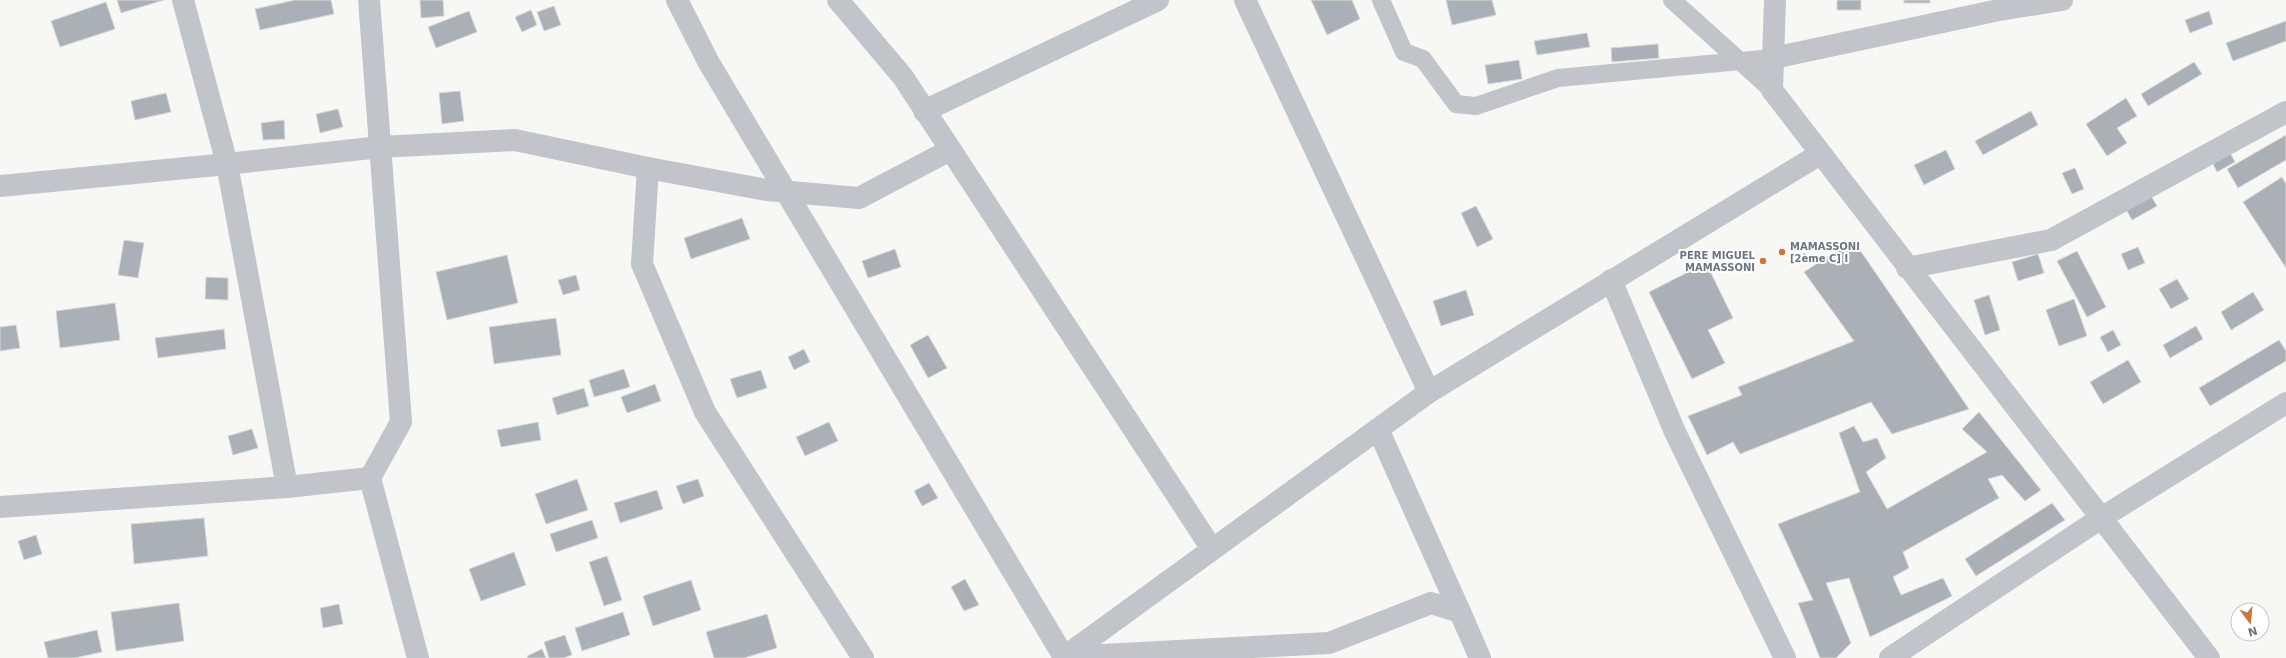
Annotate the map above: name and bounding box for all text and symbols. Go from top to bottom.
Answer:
place label: MAMASSONI [2ème C] I [1790,241,1860,264]
marker: MAMASSONI [2ème C] I [1777,247,1787,257]
place label: PERE MIGUEL MAMASSONI [1680,250,1756,273]
marker: PERE MIGUEL MAMASSONI [1758,256,1768,266]
north arrow [2230,602,2270,642]
text: N [2246,624,2259,639]

